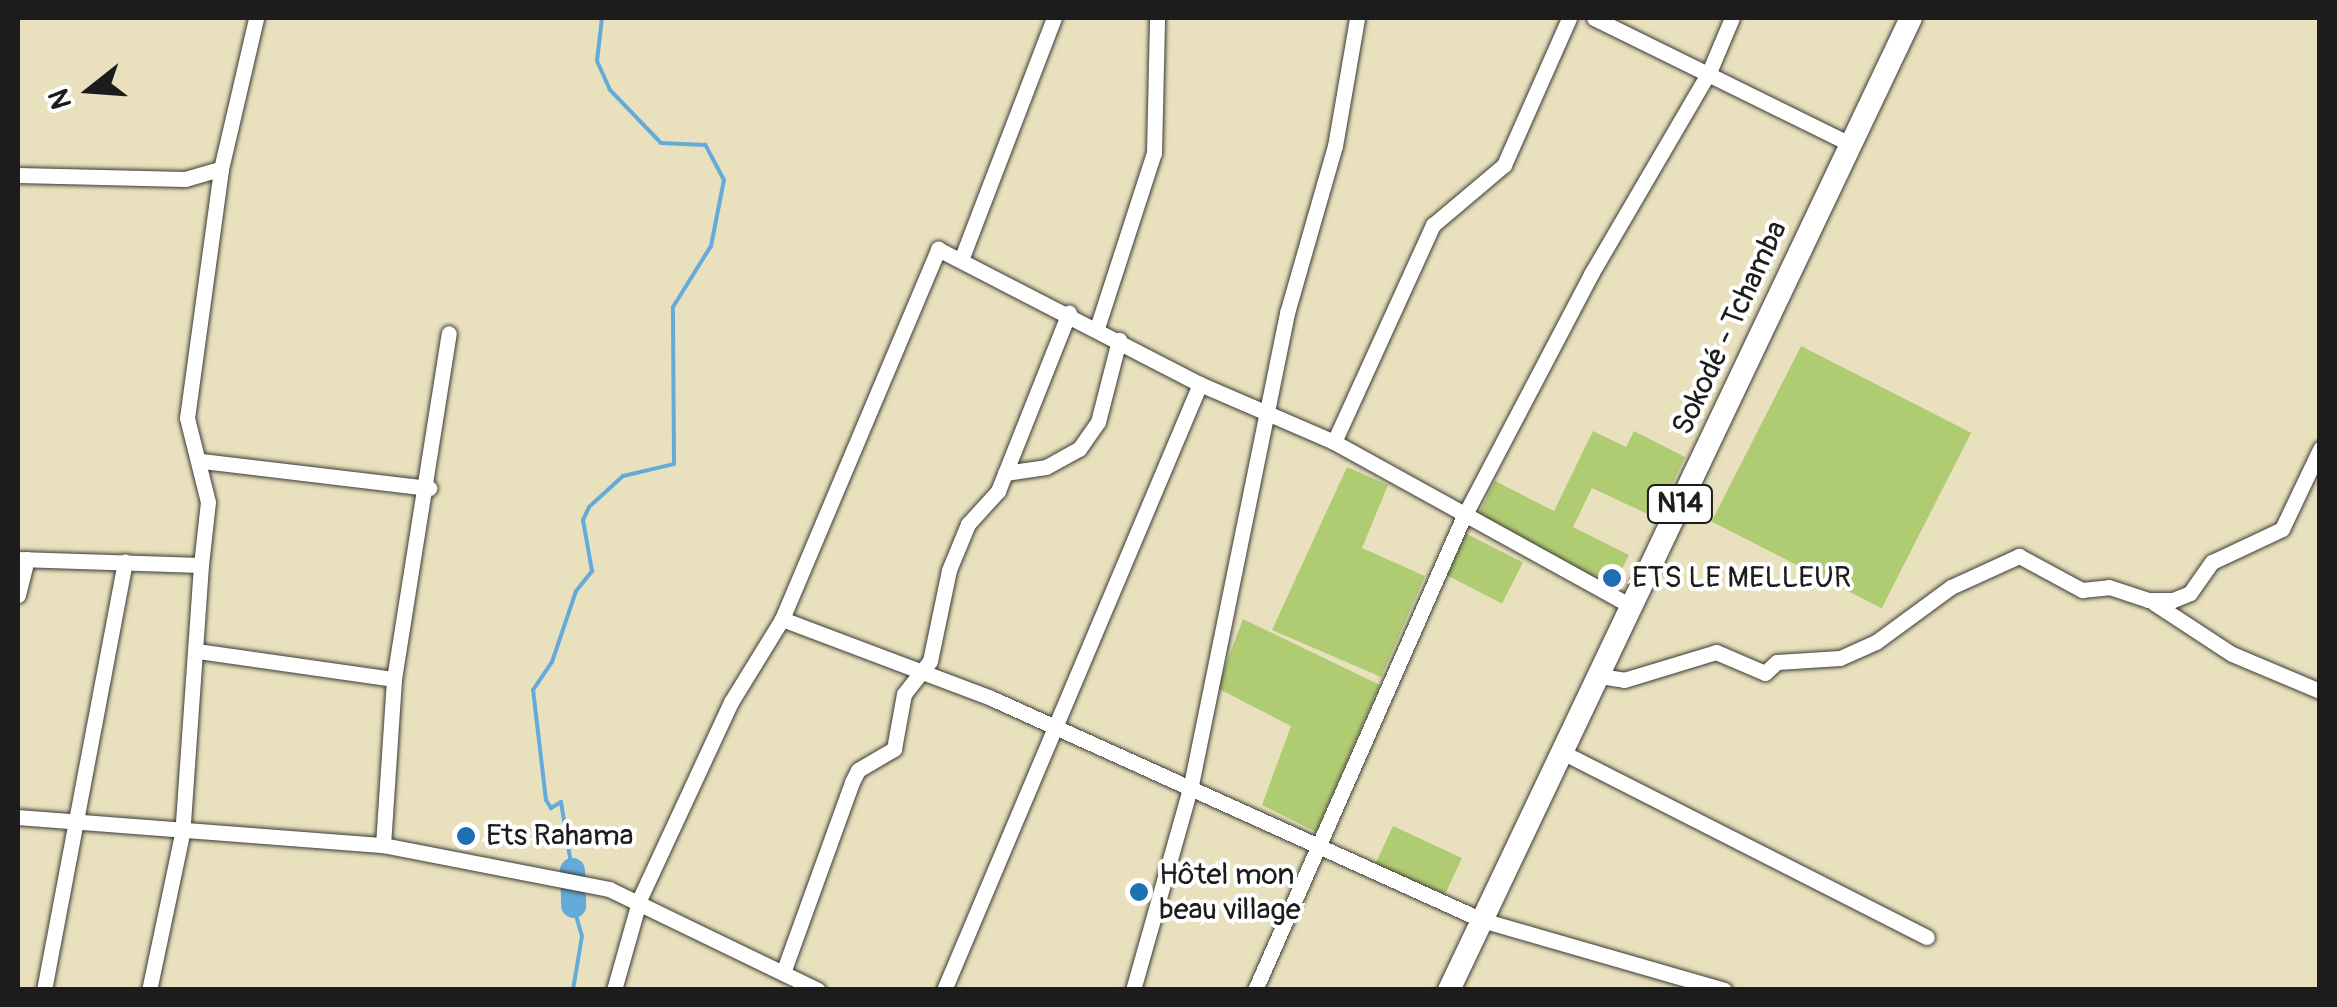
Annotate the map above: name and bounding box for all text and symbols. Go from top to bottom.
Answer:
north arrow [40,40,140,140]
text: N [41,85,80,113]
street label: Sokodé - Tchamba [1665,215,1795,441]
road number: N14 [1645,481,1715,527]
place label: ETS LE MELLEUR [1632,560,1851,596]
marker: ETS LE MELLEUR [1601,567,1623,589]
place label: Ets Rahama [486,818,634,854]
marker: Ets Rahama [455,825,477,847]
place label: Hôtel mon beau village [1159,857,1300,928]
marker: Hôtel mon beau village [1128,881,1150,903]

